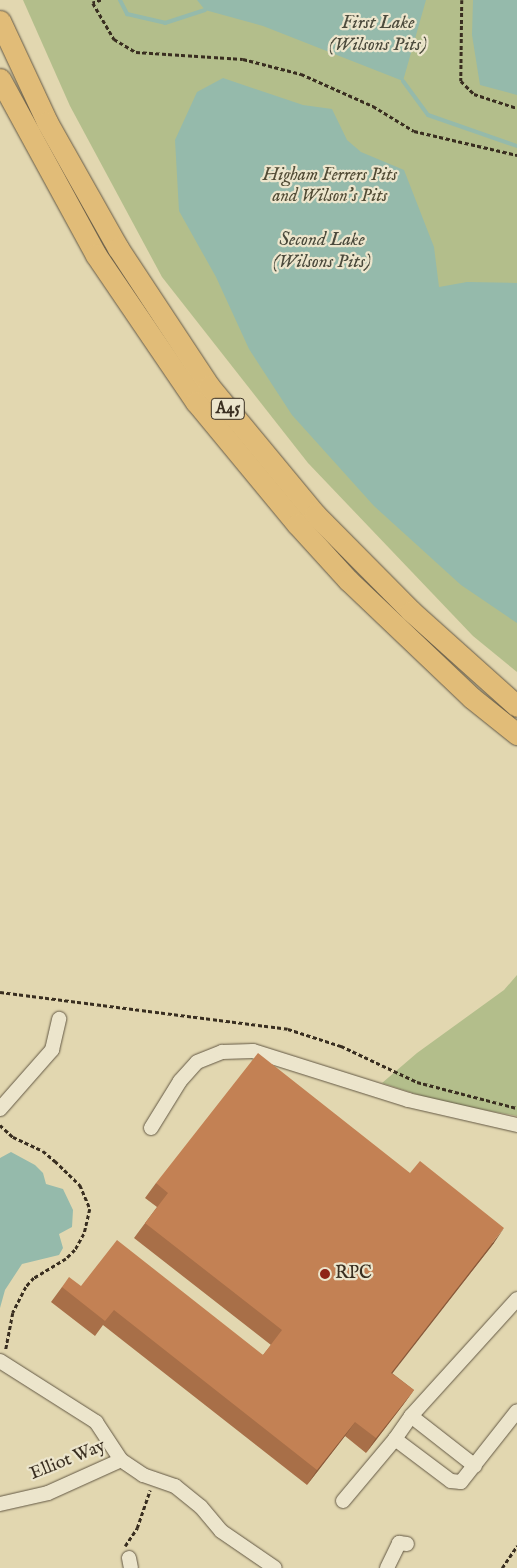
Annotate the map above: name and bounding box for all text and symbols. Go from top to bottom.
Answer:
water label: First Lake (Wilsons Pits) [329,13,427,57]
park label: Higham Ferrers Pits and Wilson's Pits [263,166,397,208]
water label: Second Lake (Wilsons Pits) [273,230,371,274]
road number: A45 [210,396,246,422]
place label: RPC [335,1263,372,1285]
marker: RPC [319,1268,331,1280]
street label: Elliot Way [27,1436,109,1486]

